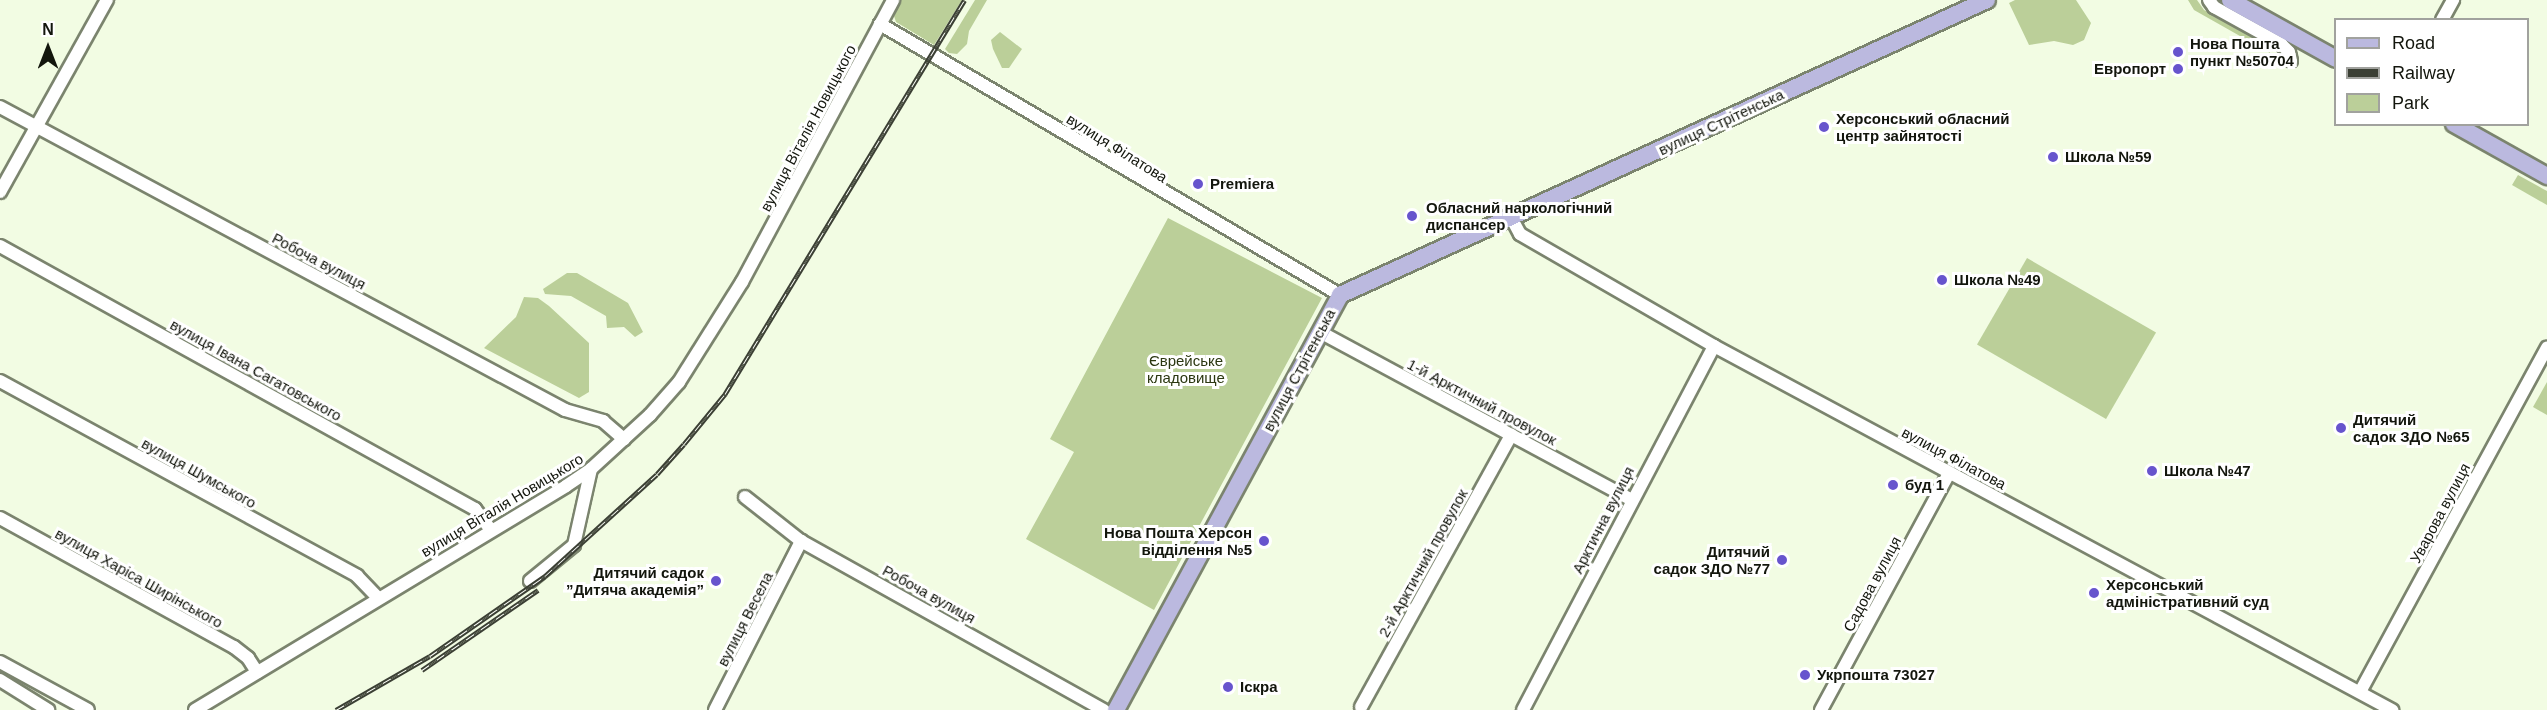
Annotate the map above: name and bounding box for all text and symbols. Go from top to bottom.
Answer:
north arrow [18,18,78,78]
legend [2334,18,2529,126]
text: N [42,21,54,38]
text: Road [2392,33,2435,53]
place label: Нова Пошта пункт №50704 [2190,34,2294,69]
street label: вулиця Віталія Новицького [756,42,860,214]
marker: Нова Пошта пункт №50704 [2171,45,2185,59]
place label: Европорт [2094,60,2166,78]
marker: Европорт [2171,62,2185,76]
text: Railway [2392,63,2455,83]
street label: вулиця Стрітенська [1656,85,1786,159]
text: Park [2392,93,2429,113]
place label: Херсонський обласний центр зайнятості [1836,109,2010,144]
street label: вулиця Філатова [1063,110,1171,186]
marker: Херсонський обласний центр зайнятості [1817,120,1831,134]
place label: Школа №59 [2065,148,2152,166]
marker: Школа №59 [2046,150,2060,164]
place label: Premiera [1210,175,1274,193]
marker: Premiera [1191,177,1205,191]
place label: Обласний наркологічний диспансер [1426,198,1612,233]
marker: Обласний наркологічний диспансер [1403,207,1421,225]
street label: Робоча вулиця [269,229,369,293]
place label: Школа №49 [1954,271,2041,289]
marker: Школа №49 [1935,273,1949,287]
street label: вулиця Стрітенська [1259,306,1339,434]
street label: вулиця Івана Сагатовського [167,315,345,425]
park label: Єврейське кладовище [1147,351,1225,386]
street label: 1-й Арктичний провулок [1404,355,1560,449]
place label: Дитячий садок ЗДО №65 [2353,410,2470,445]
marker: Дитячий садок ЗДО №65 [2334,421,2348,435]
street label: вулиця Філатова [1899,423,2009,493]
street label: вулиця Шумського [139,434,259,512]
street label: вулиця Віталія Новицького [418,449,586,561]
street label: Уварова вулиця [2406,460,2474,566]
place label: Школа №47 [2164,462,2251,480]
street label: Арктична вулиця [1568,464,1638,576]
marker: Школа №47 [2145,464,2159,478]
place label: буд 1 [1905,476,1944,494]
marker: буд 1 [1886,478,1900,492]
street label: 2-й Арктичний провулок [1375,486,1471,640]
place label: Нова Пошта Херсон відділення №5 [1104,523,1252,558]
street label: вулиця Харіса Ширінського [52,524,226,632]
street label: Садова вулиця [1839,533,1905,635]
marker: Нова Пошта Херсон відділення №5 [1257,534,1271,548]
place label: Дитячий садок ЗДО №77 [1653,542,1770,577]
marker: Дитячий садок ЗДО №77 [1775,553,1789,567]
street label: Робоча вулиця [879,561,979,627]
place label: Дитячий садок ”Дитяча академія” [566,563,704,598]
street label: вулиця Весела [713,569,777,669]
marker: Дитячий садок ”Дитяча академія” [709,574,723,588]
place label: Херсонський адміністративний суд [2106,575,2269,610]
marker: Херсонський адміністративний суд [2087,586,2101,600]
place label: Укрпошта 73027 [1817,666,1935,684]
marker: Укрпошта 73027 [1798,668,1812,682]
place label: Іскра [1240,678,1278,696]
marker: Іскра [1221,680,1235,694]

